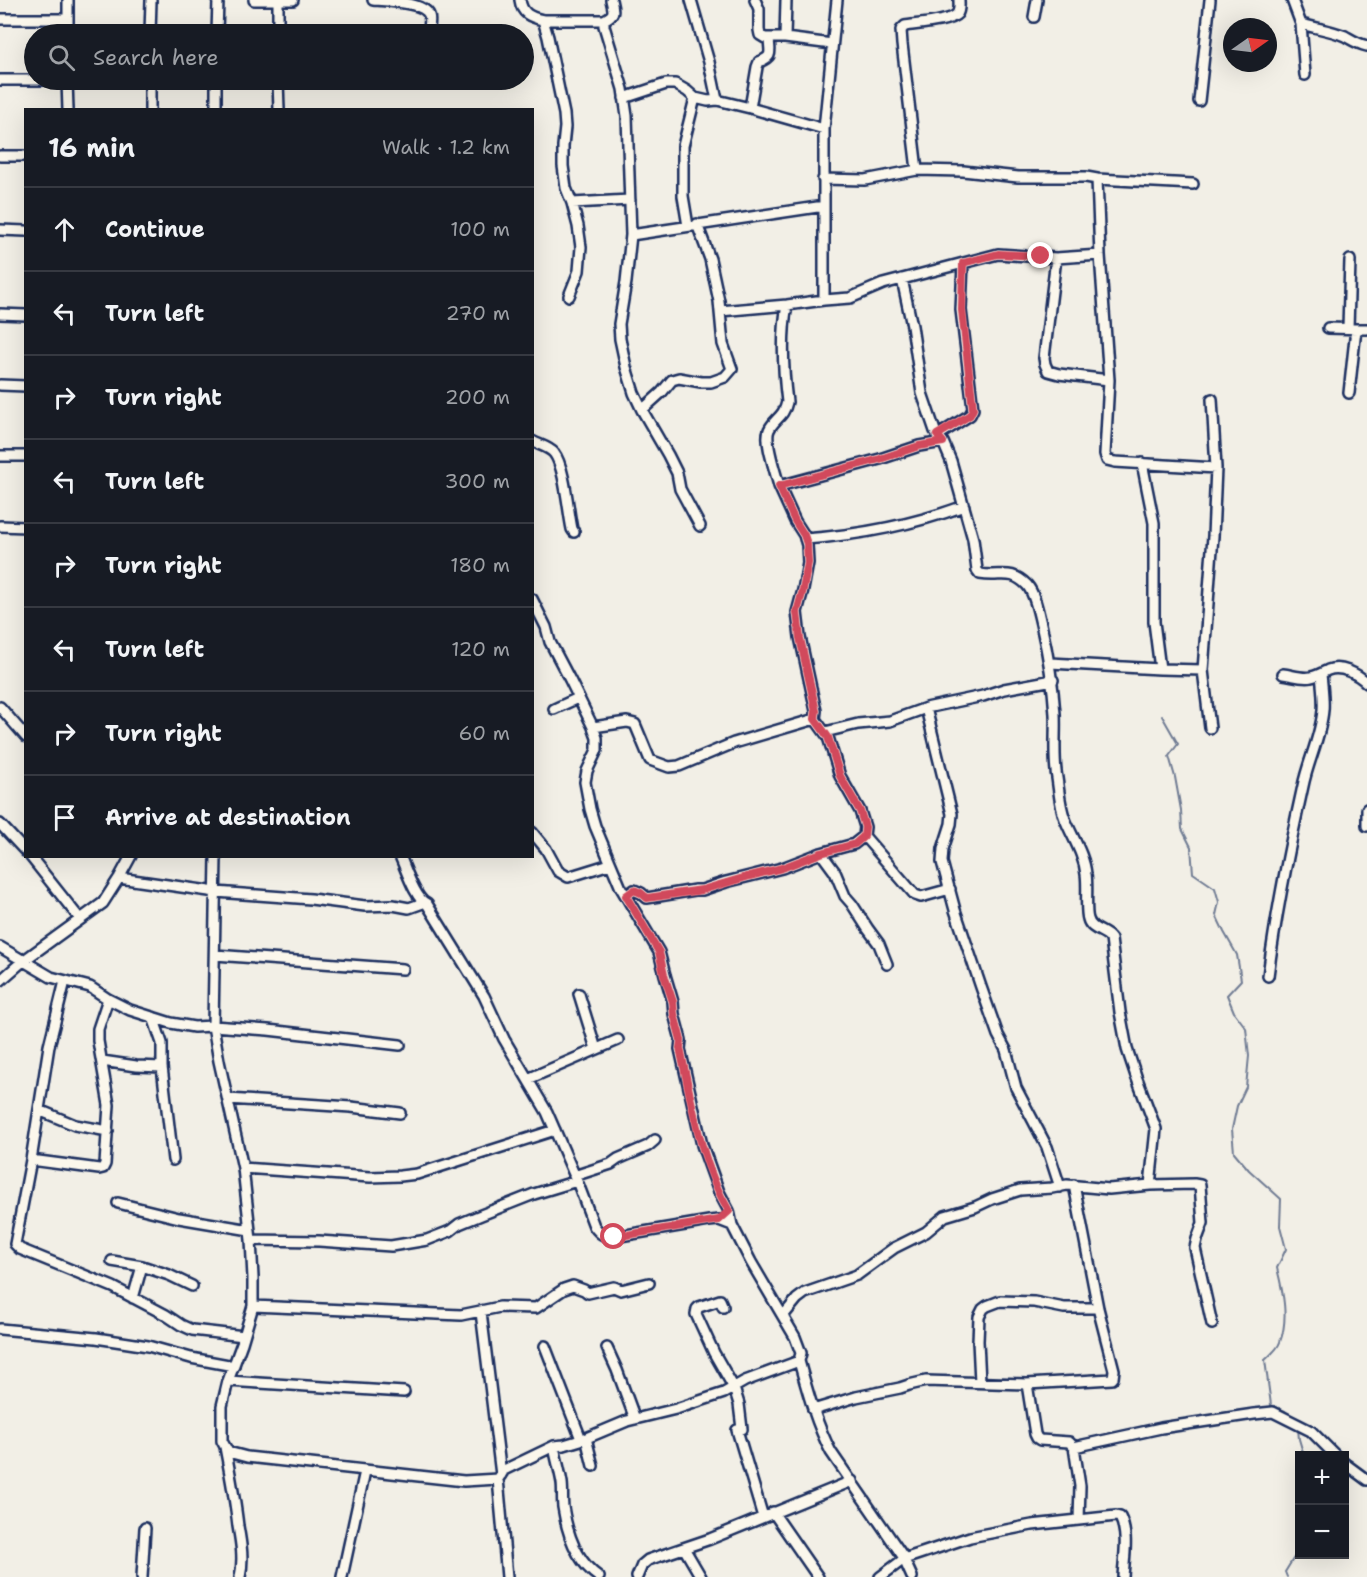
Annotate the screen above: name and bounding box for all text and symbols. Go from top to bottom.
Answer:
north arrow [1223,18,1277,72]
search box [24,24,534,90]
icon: search [45,41,78,74]
text: Search here [93,43,219,72]
text: 16 min [48,130,135,165]
text: Walk · 1.2 km [382,134,510,160]
icon: ahead [48,213,81,246]
text: Continue [105,215,205,244]
text: 100 m [450,216,510,242]
route end [1027,242,1053,268]
icon: left [48,297,81,330]
text: Turn left [105,299,204,328]
text: 270 m [446,300,510,326]
icon: right [48,381,81,414]
text: Turn right [105,383,222,412]
text: 200 m [445,384,510,410]
icon: left [48,465,81,498]
text: Turn left [105,467,204,496]
text: 300 m [444,468,510,494]
icon: right [48,549,81,582]
text: Turn right [105,551,222,580]
text: 180 m [450,552,510,578]
icon: left [48,633,81,666]
text: Turn left [105,635,204,664]
text: 120 m [451,636,510,662]
icon: right [48,717,81,750]
text: Turn right [105,719,222,748]
text: 60 m [458,720,510,746]
icon: arrive [48,801,81,834]
text: Arrive at destination [105,803,351,832]
route start [600,1223,626,1249]
map controls [1295,1451,1349,1559]
button: + [1295,1451,1349,1505]
button: − [1295,1505,1349,1559]

